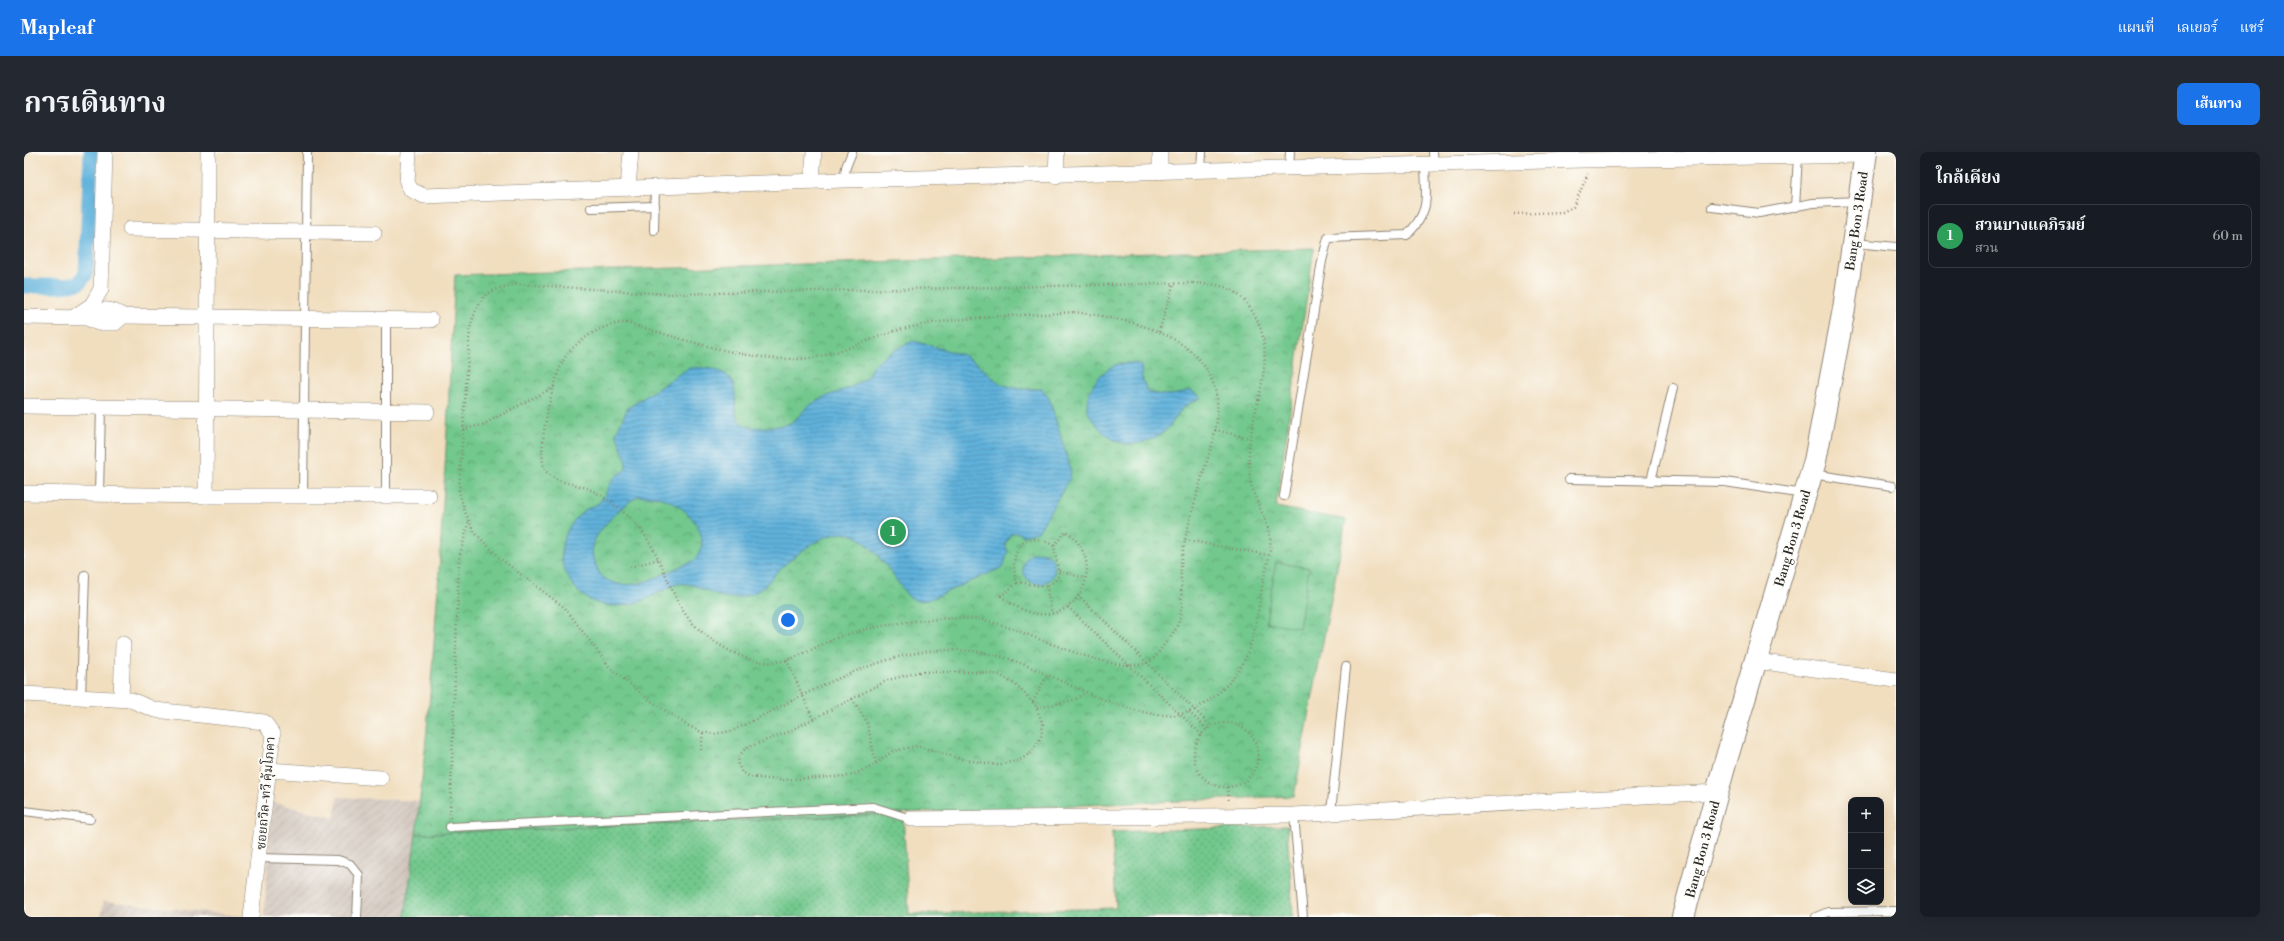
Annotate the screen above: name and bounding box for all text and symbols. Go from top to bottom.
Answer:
text: Mapleaf [20,16,93,40]
text: แผนที่ [2118,19,2154,37]
text: เลเยอร์ [2176,19,2218,37]
text: แชร์ [2240,19,2264,37]
button: เส้นทาง [2177,83,2260,125]
text: การเดินทาง [24,86,166,121]
text: ใกล้เคียง [1936,167,2001,189]
street label: Bang Bon 3 Road [1842,170,1872,273]
text: สวนบางแคภิรมย์ [1975,216,2085,235]
text: 1 [1947,228,1953,244]
text: 60 m [2212,228,2243,244]
text: สวน [1975,240,1998,256]
street label: Bang Bon 3 Road [1771,488,1815,589]
pin: 1 [880,517,906,547]
your location [778,610,798,630]
street label: ซอยถวิล-ทวี คุ้มโภคา [252,736,279,850]
map controls [1848,797,1884,905]
button: + [1848,797,1884,833]
street label: Bang Bon 3 Road [1682,798,1724,900]
button: − [1848,833,1884,869]
button: layers [1848,869,1884,905]

